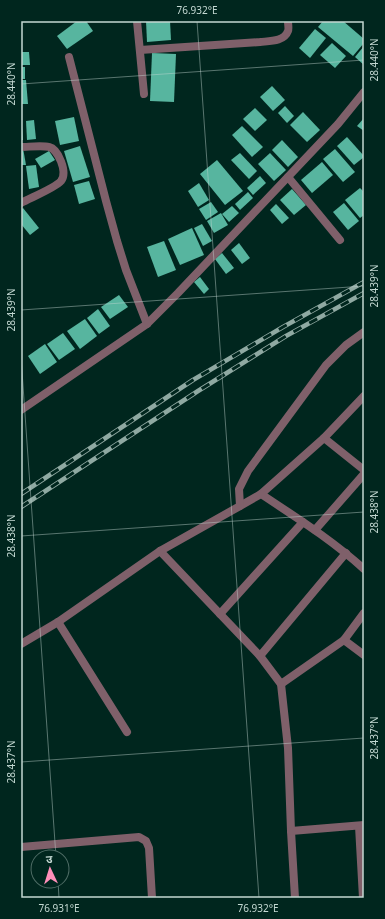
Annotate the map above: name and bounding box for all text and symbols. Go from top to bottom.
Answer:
text: 76.932°E [176,3,218,17]
text: 28.440°N [367,38,381,82]
text: 28.440°N [4,62,18,106]
text: 28.439°N [367,264,381,308]
text: 28.439°N [4,288,18,332]
text: 28.438°N [367,490,381,534]
text: 28.438°N [4,514,18,558]
text: 28.437°N [367,716,381,760]
text: 28.437°N [4,740,18,784]
north arrow [30,849,70,889]
text: उ [46,851,54,866]
text: 76.931°E [38,901,80,915]
text: 76.932°E [237,901,279,915]

